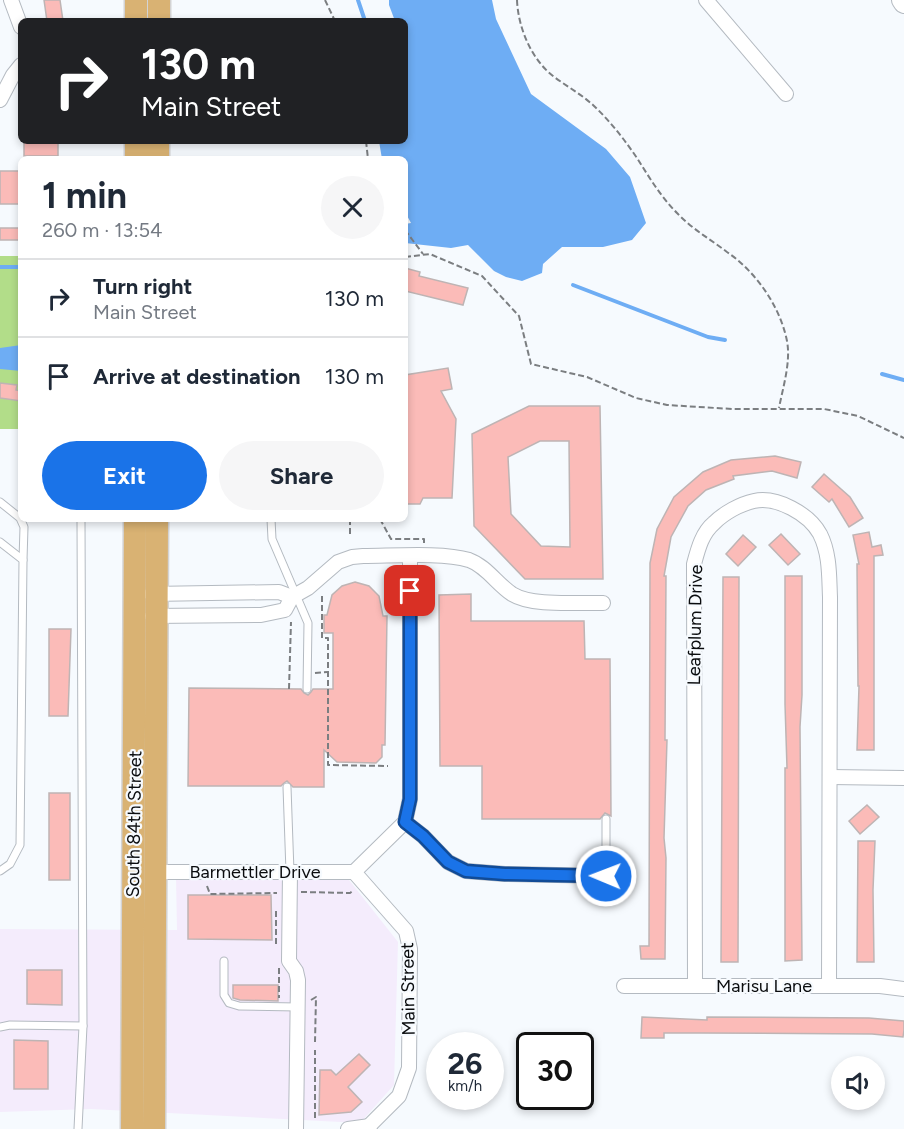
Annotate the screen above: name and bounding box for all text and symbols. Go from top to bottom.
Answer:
text: 130 m [141,39,256,90]
icon: right [42,42,120,120]
text: Main Street [141,90,281,123]
text: 1 min [42,174,127,217]
button: close [321,176,384,239]
text: 260 m · 13:54 [42,218,162,242]
text: Turn right [93,273,192,300]
icon: right [42,282,75,315]
text: 130 m [325,285,384,312]
text: Main Street [93,300,197,324]
icon: arrive [42,360,75,393]
text: Arrive at destination [93,363,301,390]
text: 130 m [325,363,384,390]
button: Exit [42,441,207,510]
button: Share [219,441,384,510]
street label: Leafplum Drive [683,564,707,686]
pin [384,565,435,616]
icon: arrive [393,574,426,607]
street label: South 84th Street [122,750,146,898]
position arrow [574,844,638,908]
street label: Barmettler Drive [190,861,321,883]
street label: Main Street [396,942,420,1036]
street label: Marisu Lane [716,975,812,997]
speed limit sign: 30 [516,1032,594,1110]
text: 26 [448,1045,482,1082]
map controls [831,1056,885,1110]
button: sound [831,1056,885,1110]
text: km/h [448,1077,482,1095]

